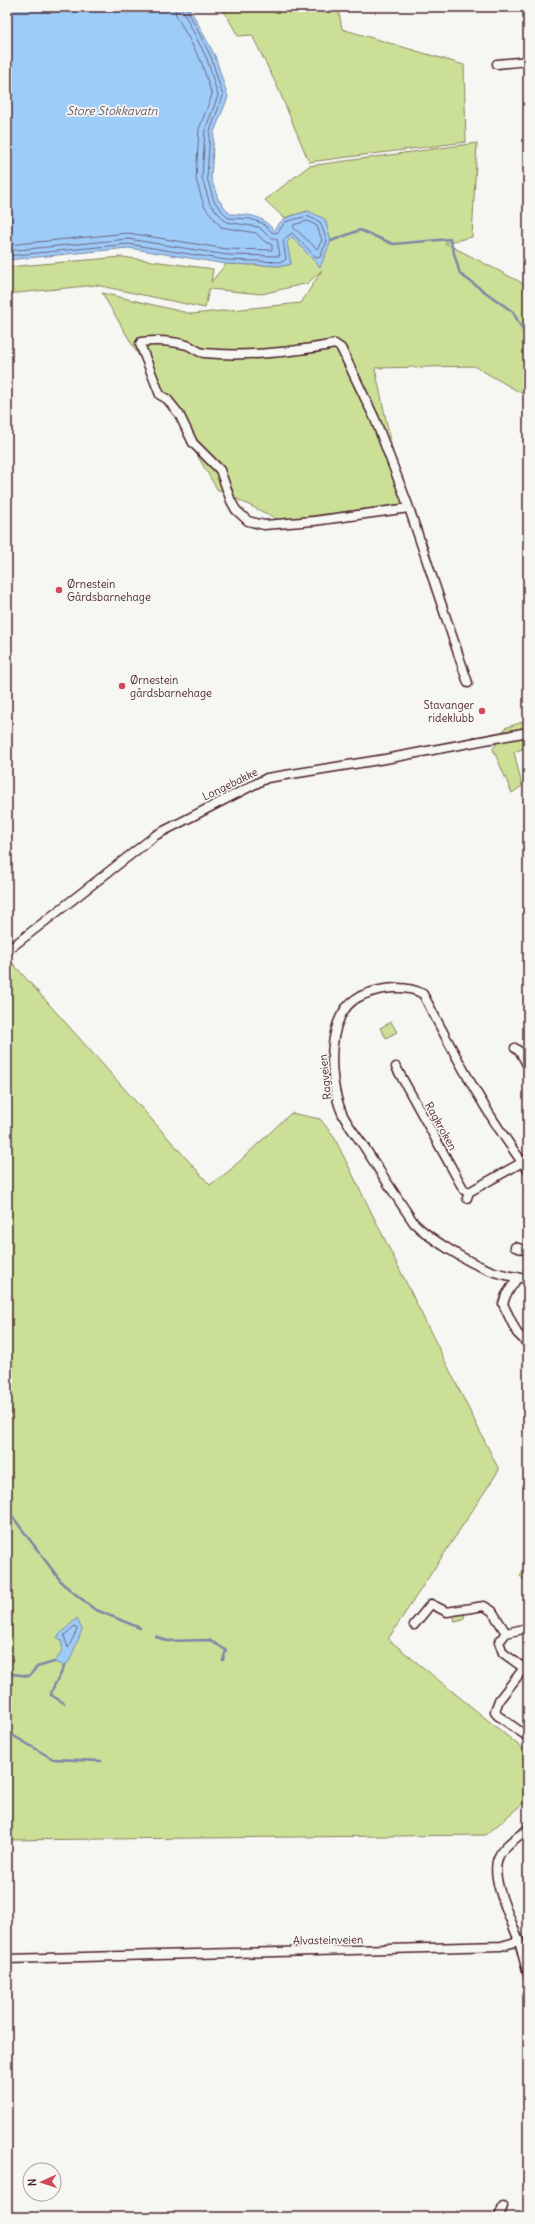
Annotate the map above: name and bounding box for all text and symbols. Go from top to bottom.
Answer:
water label: Store Stokkavatn [67,103,159,118]
place label: Ørnestein Gårdsbarnehage [67,577,151,604]
marker: Ørnestein Gårdsbarnehage [54,585,64,595]
place label: Ørnestein gårdsbarnehage [130,673,212,700]
marker: Ørnestein gårdsbarnehage [117,681,127,691]
place label: Stavanger rideklubb [424,698,475,725]
marker: Stavanger rideklubb [477,706,487,716]
street label: Longebakke [200,765,260,803]
street label: Ragveien [316,1054,334,1100]
street label: Ragkroken [422,1099,460,1153]
street label: Alvasteinveien [293,1932,363,1948]
north arrow [22,2162,62,2202]
text: N [25,2178,39,2187]

